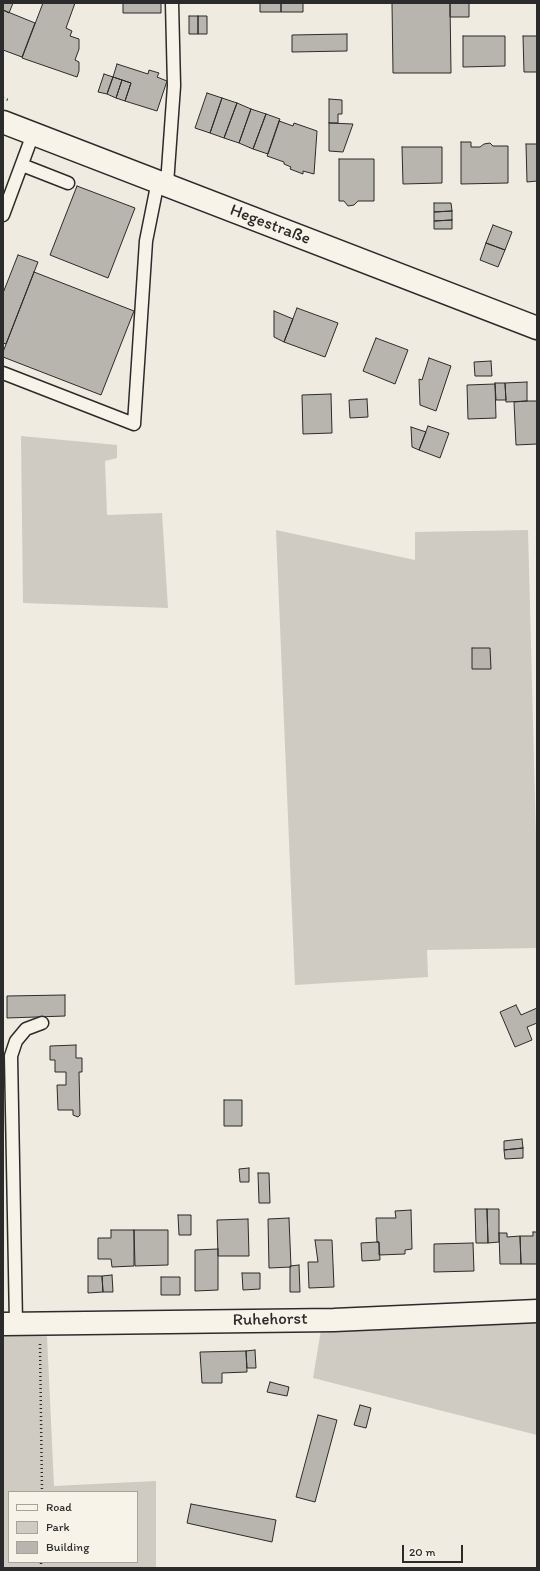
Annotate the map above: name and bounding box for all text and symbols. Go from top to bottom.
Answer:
street label: Hegestraße [227,200,313,250]
street label: Ruhehorst [232,1309,308,1331]
legend [8,1491,138,1563]
text: Road [46,1500,72,1514]
text: Park [46,1520,70,1534]
scale bar [404,1537,465,1563]
text: Building [46,1540,89,1554]
text: 20 m [409,1545,436,1559]

